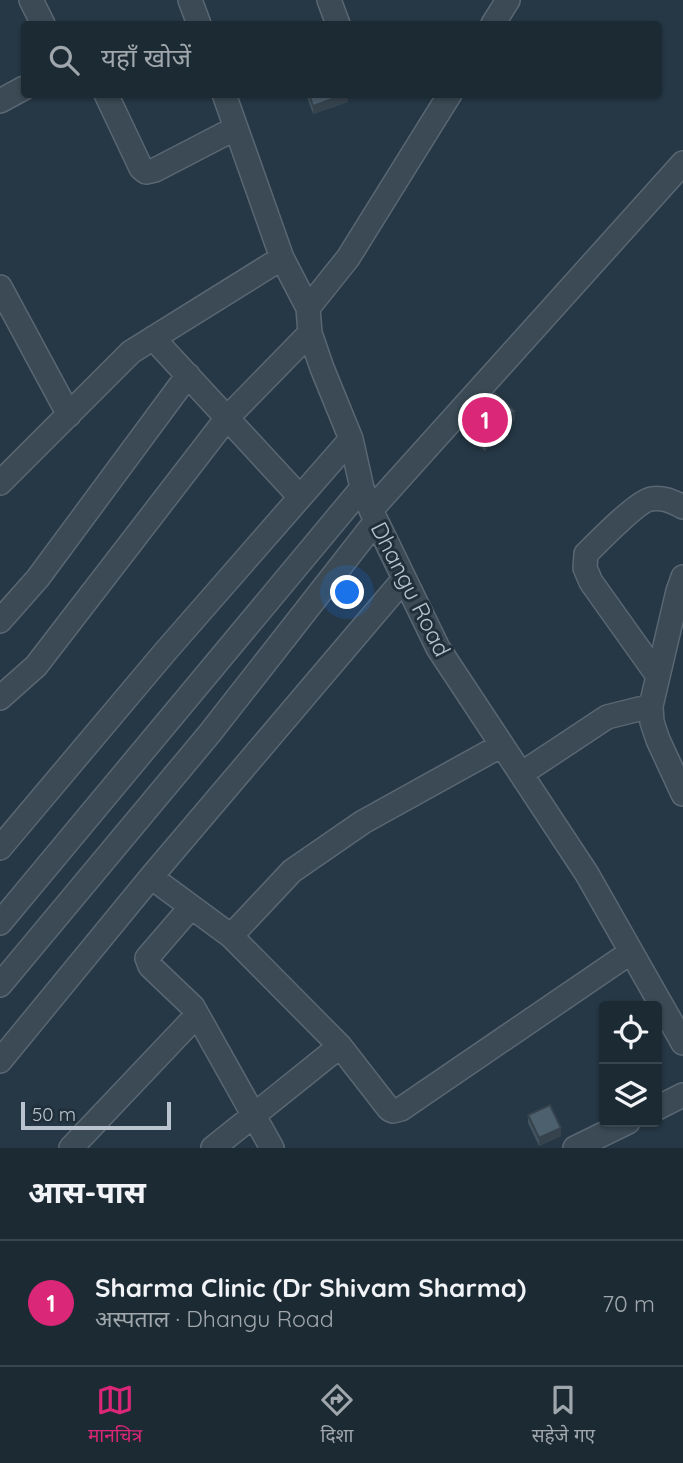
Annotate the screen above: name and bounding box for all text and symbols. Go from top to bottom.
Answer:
search box [21,21,662,98]
icon: search [45,41,83,79]
text: यहाँ खोजें [101,41,191,74]
pin: 1 [462,394,508,446]
street label: Dhangu Road [365,517,457,661]
your location [330,575,364,609]
map controls [599,1001,662,1127]
button: locate [599,1001,662,1064]
button: layers [599,1064,662,1127]
scale bar [21,1099,172,1131]
text: 50 m [32,1102,76,1126]
text: आस-पास [28,1173,146,1211]
text: Sharma Clinic (Dr Shivam Sharma) [95,1271,526,1304]
text: 1 [47,1289,55,1318]
text: 70 m [602,1289,655,1318]
text: अस्पताल · Dhangu Road [95,1304,334,1333]
tab: मानचित्र [88,1381,142,1450]
tab: दिशा [318,1381,356,1450]
tab: सहेजे गए [532,1381,595,1450]

